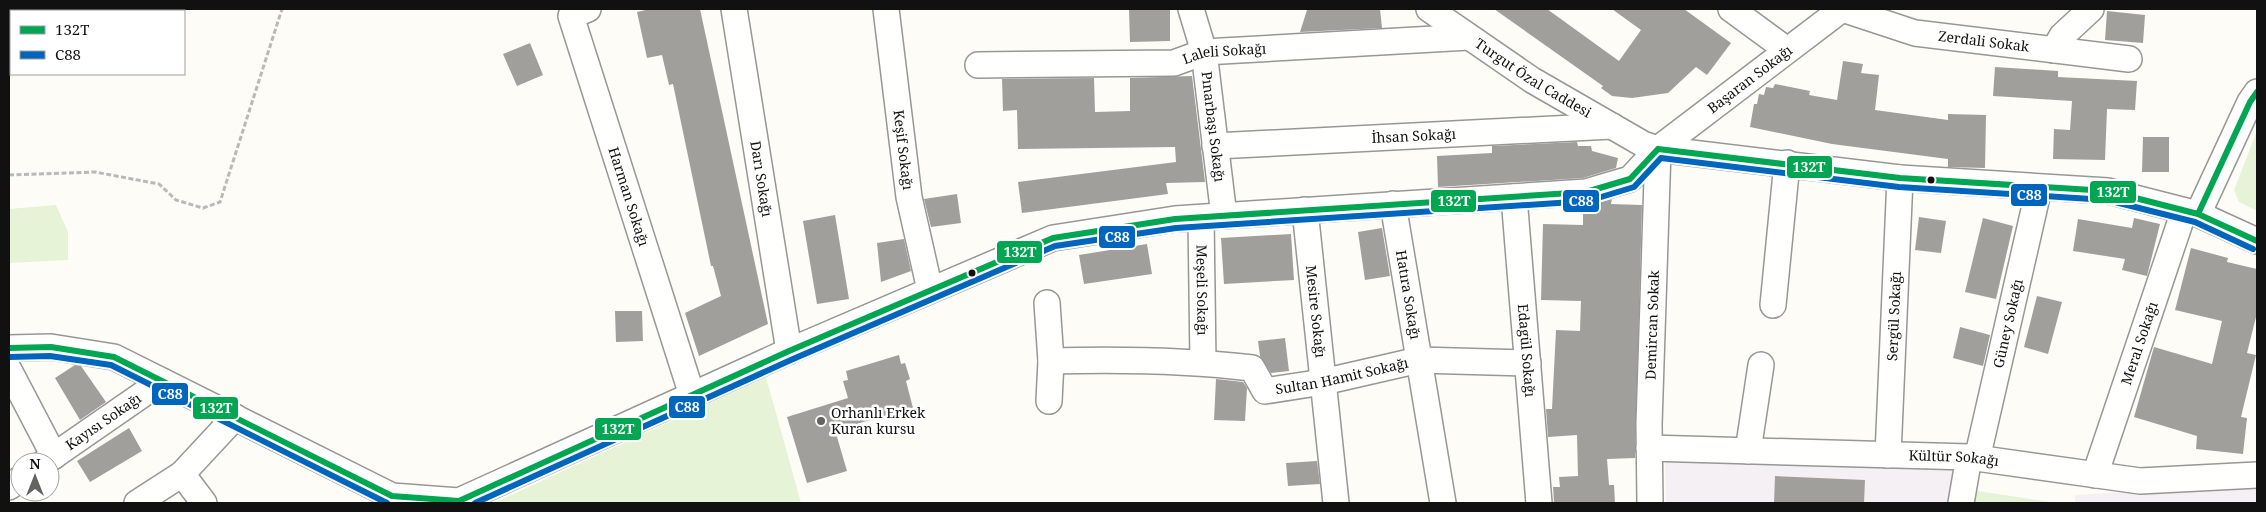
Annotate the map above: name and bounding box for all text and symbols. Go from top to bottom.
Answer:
legend [10,10,185,75]
text: 132T [55,19,89,39]
street label: Zerdali Sokak [1937,26,2031,56]
street label: Turgut Özal Caddesi [1471,34,1596,122]
street label: Laleli Sokağı [1180,38,1267,68]
street label: Başaran Sokağı [1703,40,1796,117]
text: C88 [55,44,81,64]
street label: Pınarbaşı Sokağı [1197,70,1230,183]
street label: Keşif Sokağı [889,109,918,191]
street label: İhsan Sokağı [1371,124,1457,147]
street label: Darı Sokağı [746,139,777,219]
street label: Harman Sokağı [604,144,654,249]
line badge: 132T [1786,155,1833,179]
text: 132T [1793,157,1825,176]
unlabelled marker [1926,175,1936,185]
line badge: 132T [2089,180,2137,204]
text: 132T [2097,182,2129,201]
line badge: C88 [2010,183,2048,207]
text: C88 [2016,185,2042,204]
line badge: 132T [1430,189,1477,213]
line badge: C88 [1562,189,1600,213]
text: 132T [1438,191,1470,210]
text: C88 [1568,191,1594,210]
line badge: C88 [1098,225,1136,249]
text: C88 [1104,227,1130,246]
line badge: 132T [996,240,1043,264]
text: 132T [1004,242,1036,261]
street label: Meşeli Sokağı [1192,244,1213,336]
street label: Hatıra Sokağı [1392,249,1426,341]
street label: Mesire Sokağı [1302,264,1331,359]
unlabelled marker [967,268,977,278]
street label: Demircan Sokak [1640,269,1663,380]
street label: Sergül Sokağı [1882,270,1905,361]
street label: Güney Sokağı [1988,277,2027,370]
street label: Meral Sokağı [2116,299,2162,387]
street label: Edagül Sokağı [1514,303,1540,398]
street label: Sultan Hamit Sokağı [1274,353,1411,398]
line badge: C88 [151,382,189,406]
text: C88 [157,384,183,403]
street label: Kayısı Sokağı [61,388,145,454]
line badge: C88 [668,395,706,419]
line badge: 132T [192,396,239,420]
text: C88 [674,397,700,416]
text: 132T [200,398,232,417]
place label: Orhanlı Erkek Kuran kursu [831,403,926,438]
marker: Orhanlı Erkek Kuran kursu [815,415,827,427]
line badge: 132T [594,417,642,441]
text: 132T [602,419,634,438]
street label: Kültür Sokağı [1908,445,2001,470]
north arrow [10,452,60,502]
text: N [29,454,41,473]

